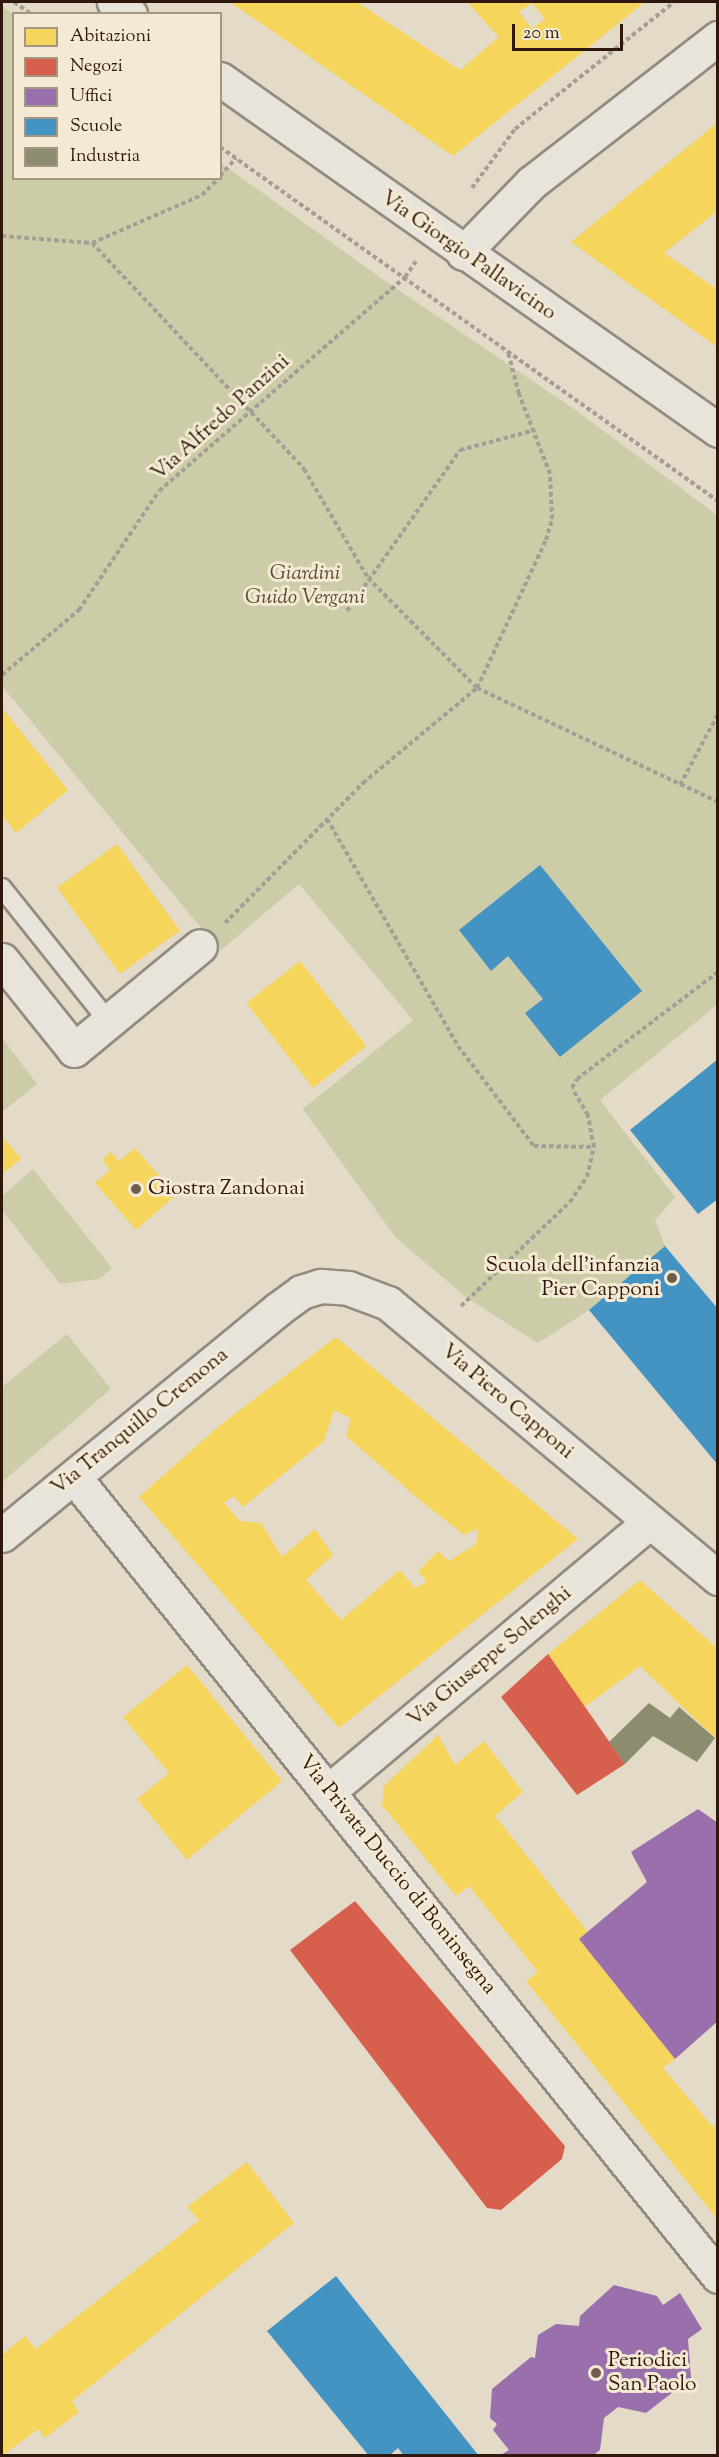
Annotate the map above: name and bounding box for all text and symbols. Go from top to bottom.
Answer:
legend [12,12,222,180]
scale bar [515,12,626,50]
text: 20 m [523,21,560,47]
text: Abitazioni [70,24,151,50]
text: Negozi [70,54,123,80]
text: Uffici [70,84,112,110]
text: Scuole [70,114,122,140]
text: Industria [70,144,140,170]
street label: Via Giorgio Pallavicino [375,186,561,326]
street label: Via Alfredo Panzini [147,349,295,487]
park label: Giardini Guido Vergani [245,561,365,611]
place label: Giostra Zandonai [148,1176,305,1202]
marker: Giostra Zandonai [129,1182,143,1196]
place label: Scuola dell'infanzia Pier Capponi [485,1253,660,1303]
marker: Scuola dell'infanzia Pier Capponi [665,1271,679,1285]
street label: Via Piero Capponi [435,1339,579,1465]
street label: Via Tranquillo Cremona [46,1343,234,1501]
street label: Via Giuseppe Solenghi [403,1581,577,1733]
street label: Via Privata Duccio di Boninsegna [293,1750,501,2000]
place label: Periodici San Paolo [608,2348,697,2398]
marker: Periodici San Paolo [589,2366,603,2380]

